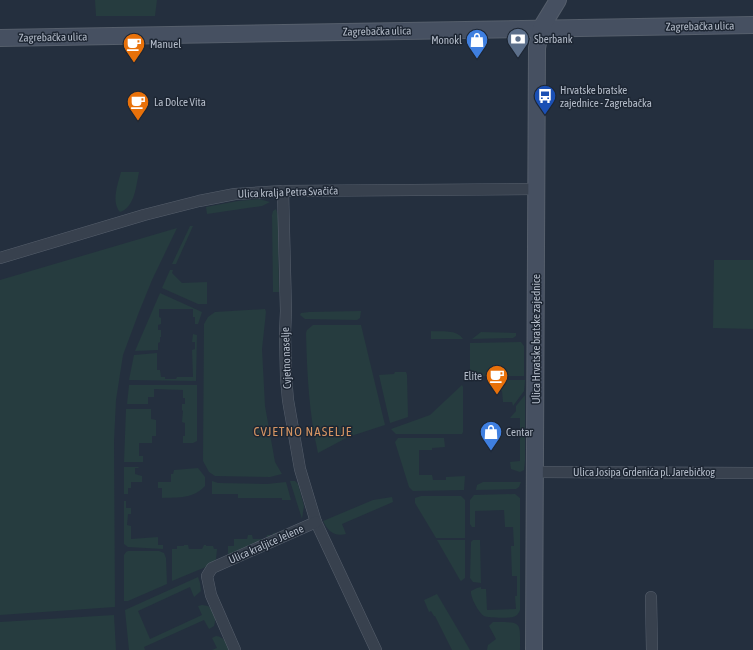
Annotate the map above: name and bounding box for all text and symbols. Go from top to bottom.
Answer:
street label: Zagrebačka ulica [665,19,735,33]
street label: Zagrebačka ulica [342,24,412,38]
bank icon: Sberbank [505,26,531,59]
shop icon: Monokl [464,27,490,60]
street label: Zagrebačka ulica [18,30,88,44]
cafe icon: Manuel [121,31,147,64]
place label: Sberbank [534,33,573,45]
place label: Monokl [431,34,462,46]
place label: Manuel [150,38,181,50]
bus stop icon: Hrvatske bratske zajednice - Zagrebačka [532,83,558,116]
place label: Hrvatske bratske zajednice - Zagrebačka [560,84,652,109]
cafe icon: La Dolce Vita [125,89,151,122]
place label: La Dolce Vita [154,96,206,108]
street label: Ulica kralja Petra Svačića [238,184,338,200]
street label: Ulica Hrvatske bratske zajednice [530,274,542,404]
street label: Cvjetno naselje [279,327,293,389]
cafe icon: Elite [484,363,510,396]
place label: Elite [464,370,482,382]
shop icon: Centar [478,419,504,452]
district label: CVJETNO NASELJE [254,424,352,439]
place label: Centar [506,426,534,438]
street label: Ulica Josipa Grdenića pl. Jarebičkog [573,466,715,478]
street label: Ulica kraljice Jelene [227,522,305,566]

